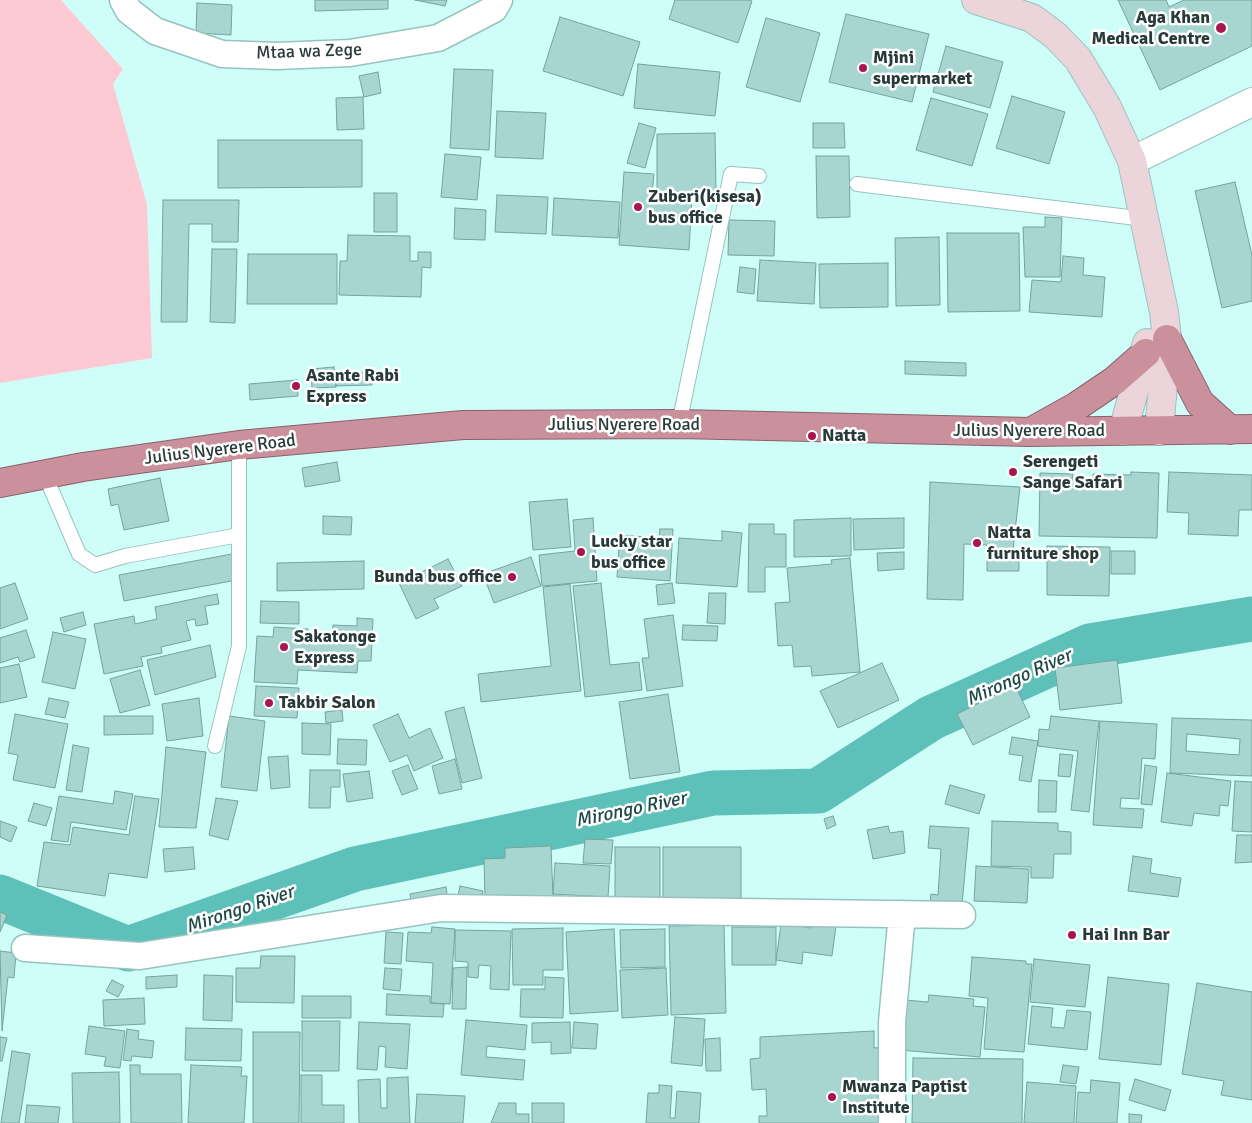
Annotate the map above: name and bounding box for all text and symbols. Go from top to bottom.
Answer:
place label: Aga Khan Medical Centre [1091,7,1210,50]
marker: Aga Khan Medical Centre [1214,21,1228,35]
street label: Mtaa wa Zege [256,39,362,65]
place label: Mjini supermarket [873,47,972,90]
marker: Mjini supermarket [857,62,869,74]
place label: Zuberi(kisesa) bus office [648,186,762,228]
marker: Zuberi(kisesa) bus office [632,201,644,213]
place label: Asante Rabi Express [306,365,399,408]
marker: Asante Rabi Express [290,380,302,392]
street label: Julius Nyerere Road [548,414,700,436]
street label: Julius Nyerere Road [953,420,1105,442]
place label: Natta [822,425,866,447]
street label: Julius Nyerere Road [143,430,297,470]
marker: Natta [806,430,818,442]
place label: Serengeti Sange Safari [1023,451,1123,494]
marker: Serengeti Sange Safari [1007,466,1019,478]
place label: Natta furniture shop [987,522,1099,564]
place label: Lucky star bus office [591,531,672,574]
marker: Natta furniture shop [971,537,983,549]
marker: Lucky star bus office [575,546,587,558]
place label: Bunda bus office [374,566,502,588]
marker: Bunda bus office [506,571,518,583]
place label: Sakatonge Express [294,626,376,669]
marker: Sakatonge Express [278,641,290,653]
water label: Mirongo River [963,645,1075,711]
place label: Takbir Salon [279,692,376,714]
marker: Takbir Salon [263,697,275,709]
water label: Mirongo River [573,787,689,833]
water label: Mirongo River [183,881,297,939]
place label: Hai Inn Bar [1082,924,1170,946]
marker: Hai Inn Bar [1066,929,1078,941]
place label: Mwanza Paptist Institute [842,1076,967,1118]
marker: Mwanza Paptist Institute [826,1091,838,1103]

